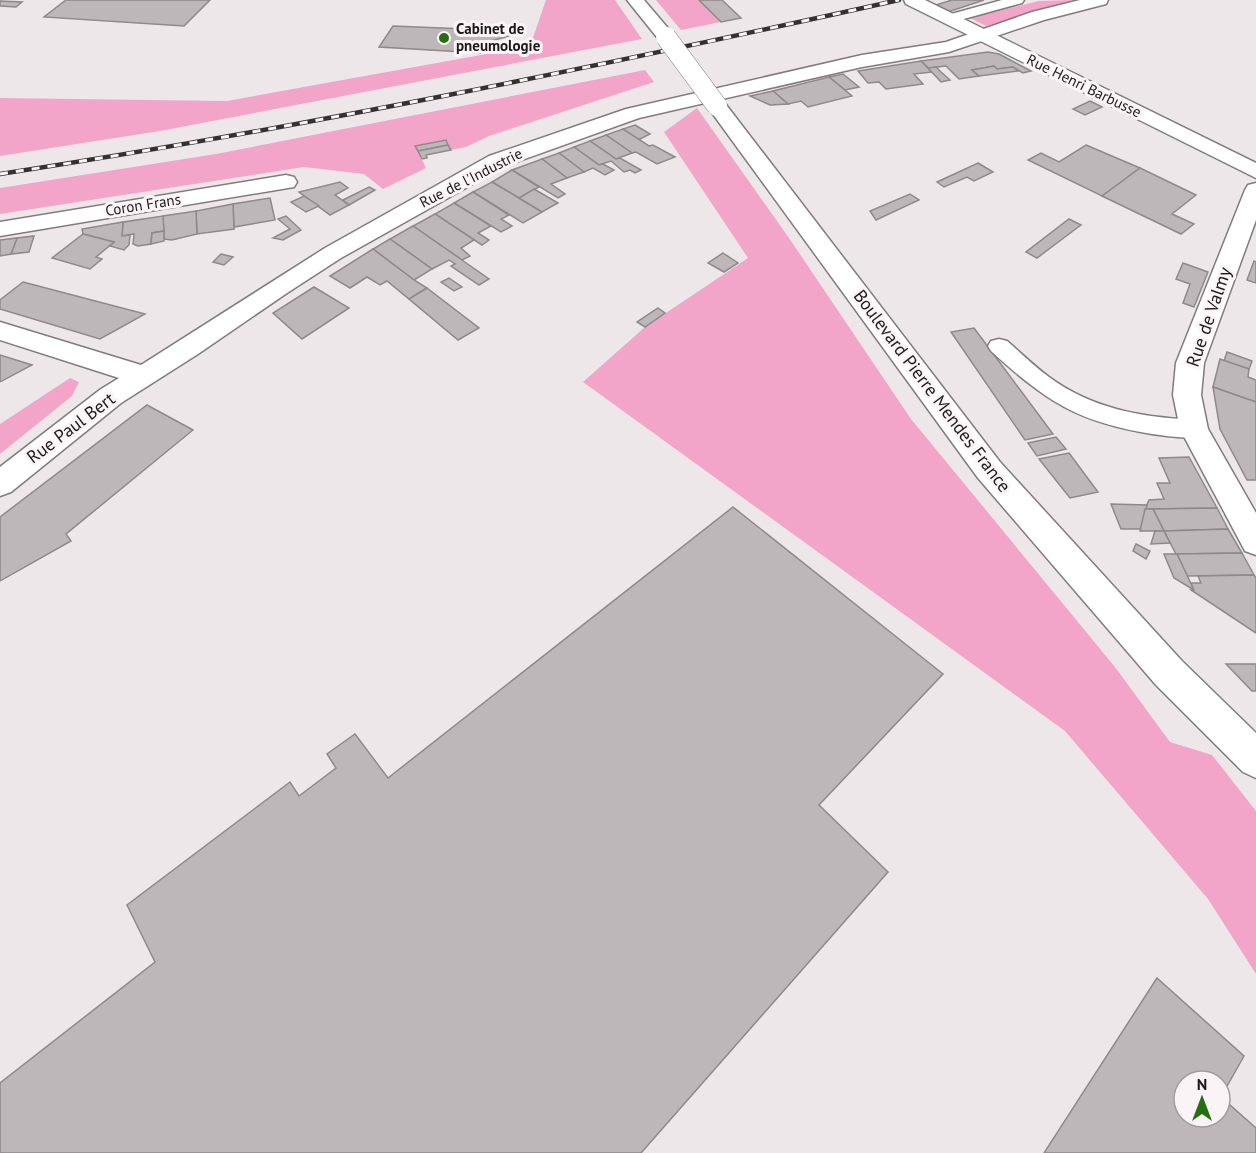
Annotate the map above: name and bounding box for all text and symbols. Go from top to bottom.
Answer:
place label: Cabinet de pneumologie [456,19,541,55]
marker: Cabinet de pneumologie [437,31,451,45]
street label: Rue Henri Barbusse [1024,50,1145,122]
street label: Rue de l'Industrie [416,144,525,212]
street label: Coron Frans [104,189,182,220]
street label: Rue de Valmy [1181,263,1236,370]
street label: Boulevard Pierre Mendes France [849,285,1016,497]
street label: Rue Paul Bert [22,387,119,468]
north arrow [1172,1069,1232,1129]
text: N [1197,1074,1207,1094]

